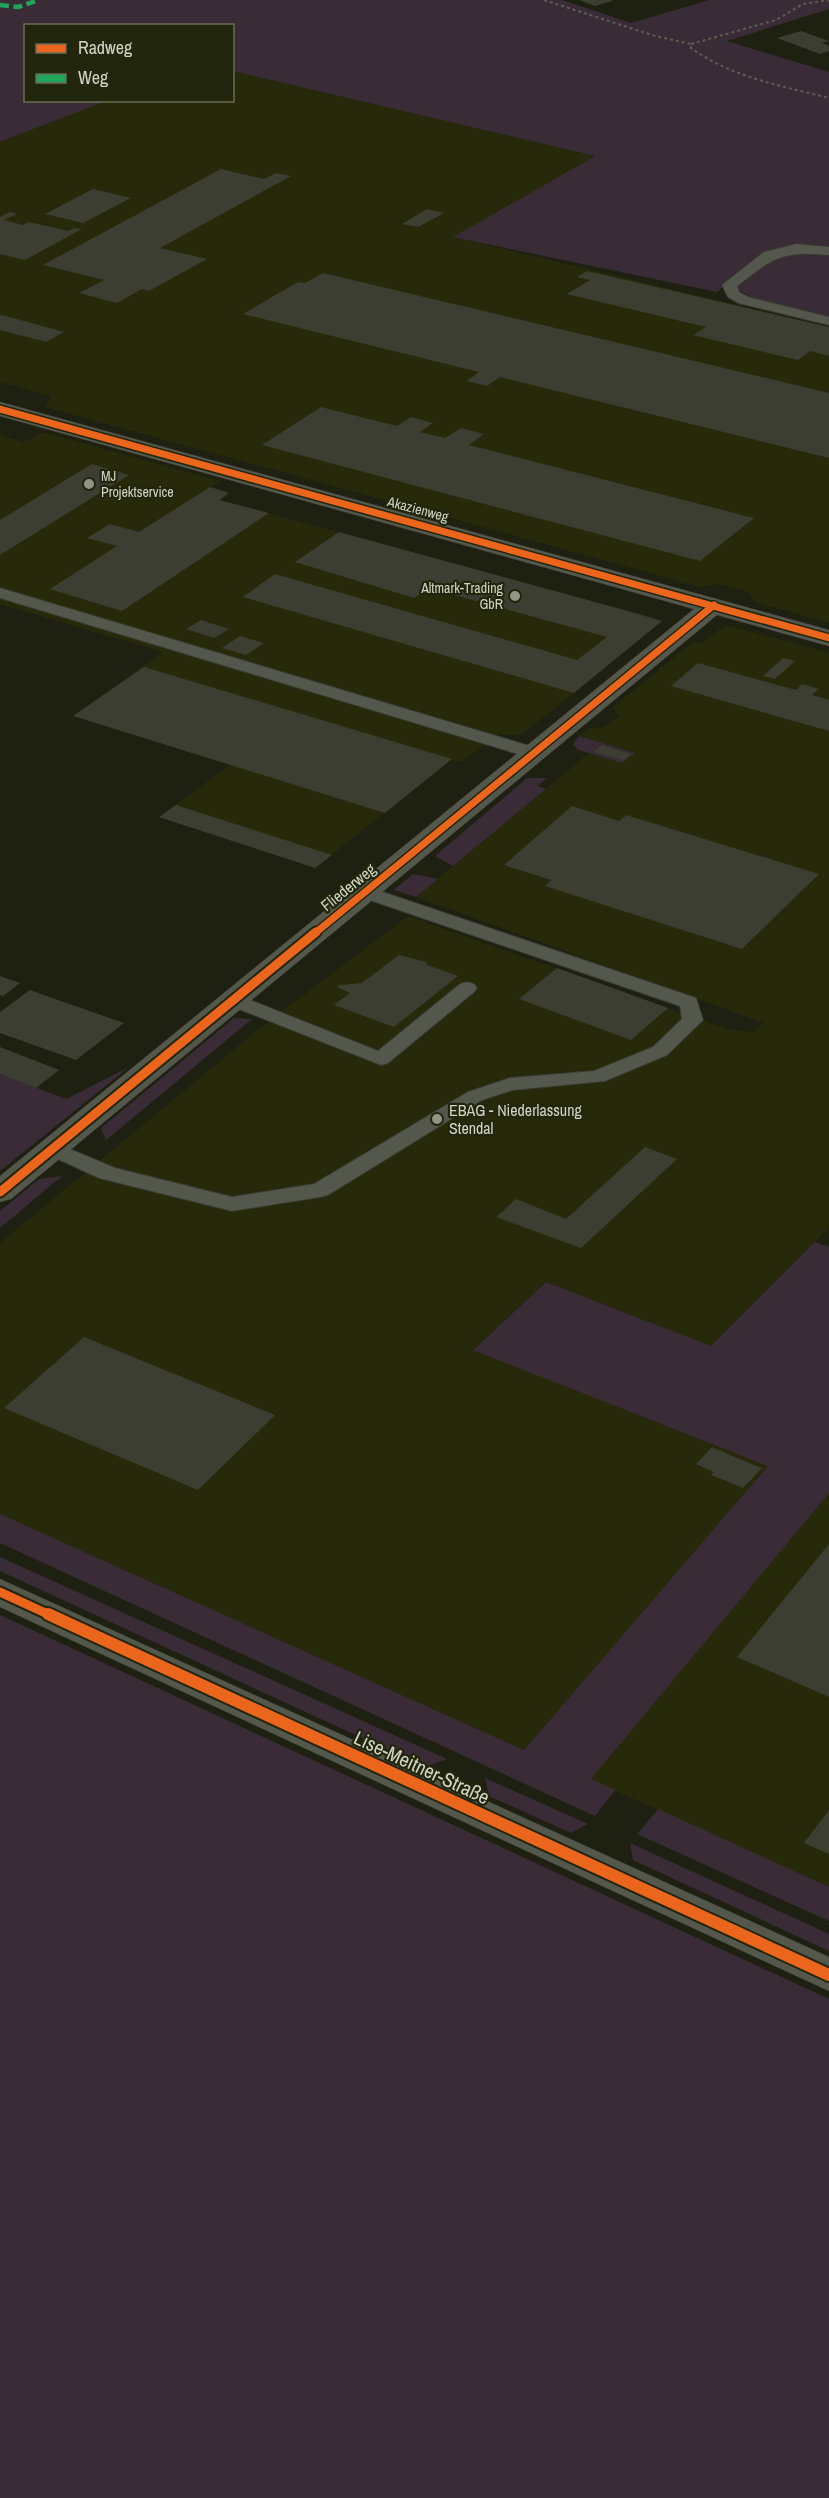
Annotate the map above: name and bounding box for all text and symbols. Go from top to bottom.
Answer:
legend [24,24,234,102]
text: Radweg [78,35,133,60]
text: Weg [78,65,109,90]
place label: MJ Projektservice [101,467,174,501]
marker: MJ Projektservice [82,477,96,491]
street label: Akazienweg [384,492,451,526]
place label: Altmark-Trading GbR [420,579,504,613]
marker: Altmark-Trading GbR [508,589,522,603]
street label: Fliederweg [316,858,381,916]
place label: EBAG - Niederlassung Stendal [449,1099,582,1139]
marker: EBAG - Niederlassung Stendal [430,1112,444,1126]
street label: Lise-Meitner-Straße [350,1724,494,1810]

